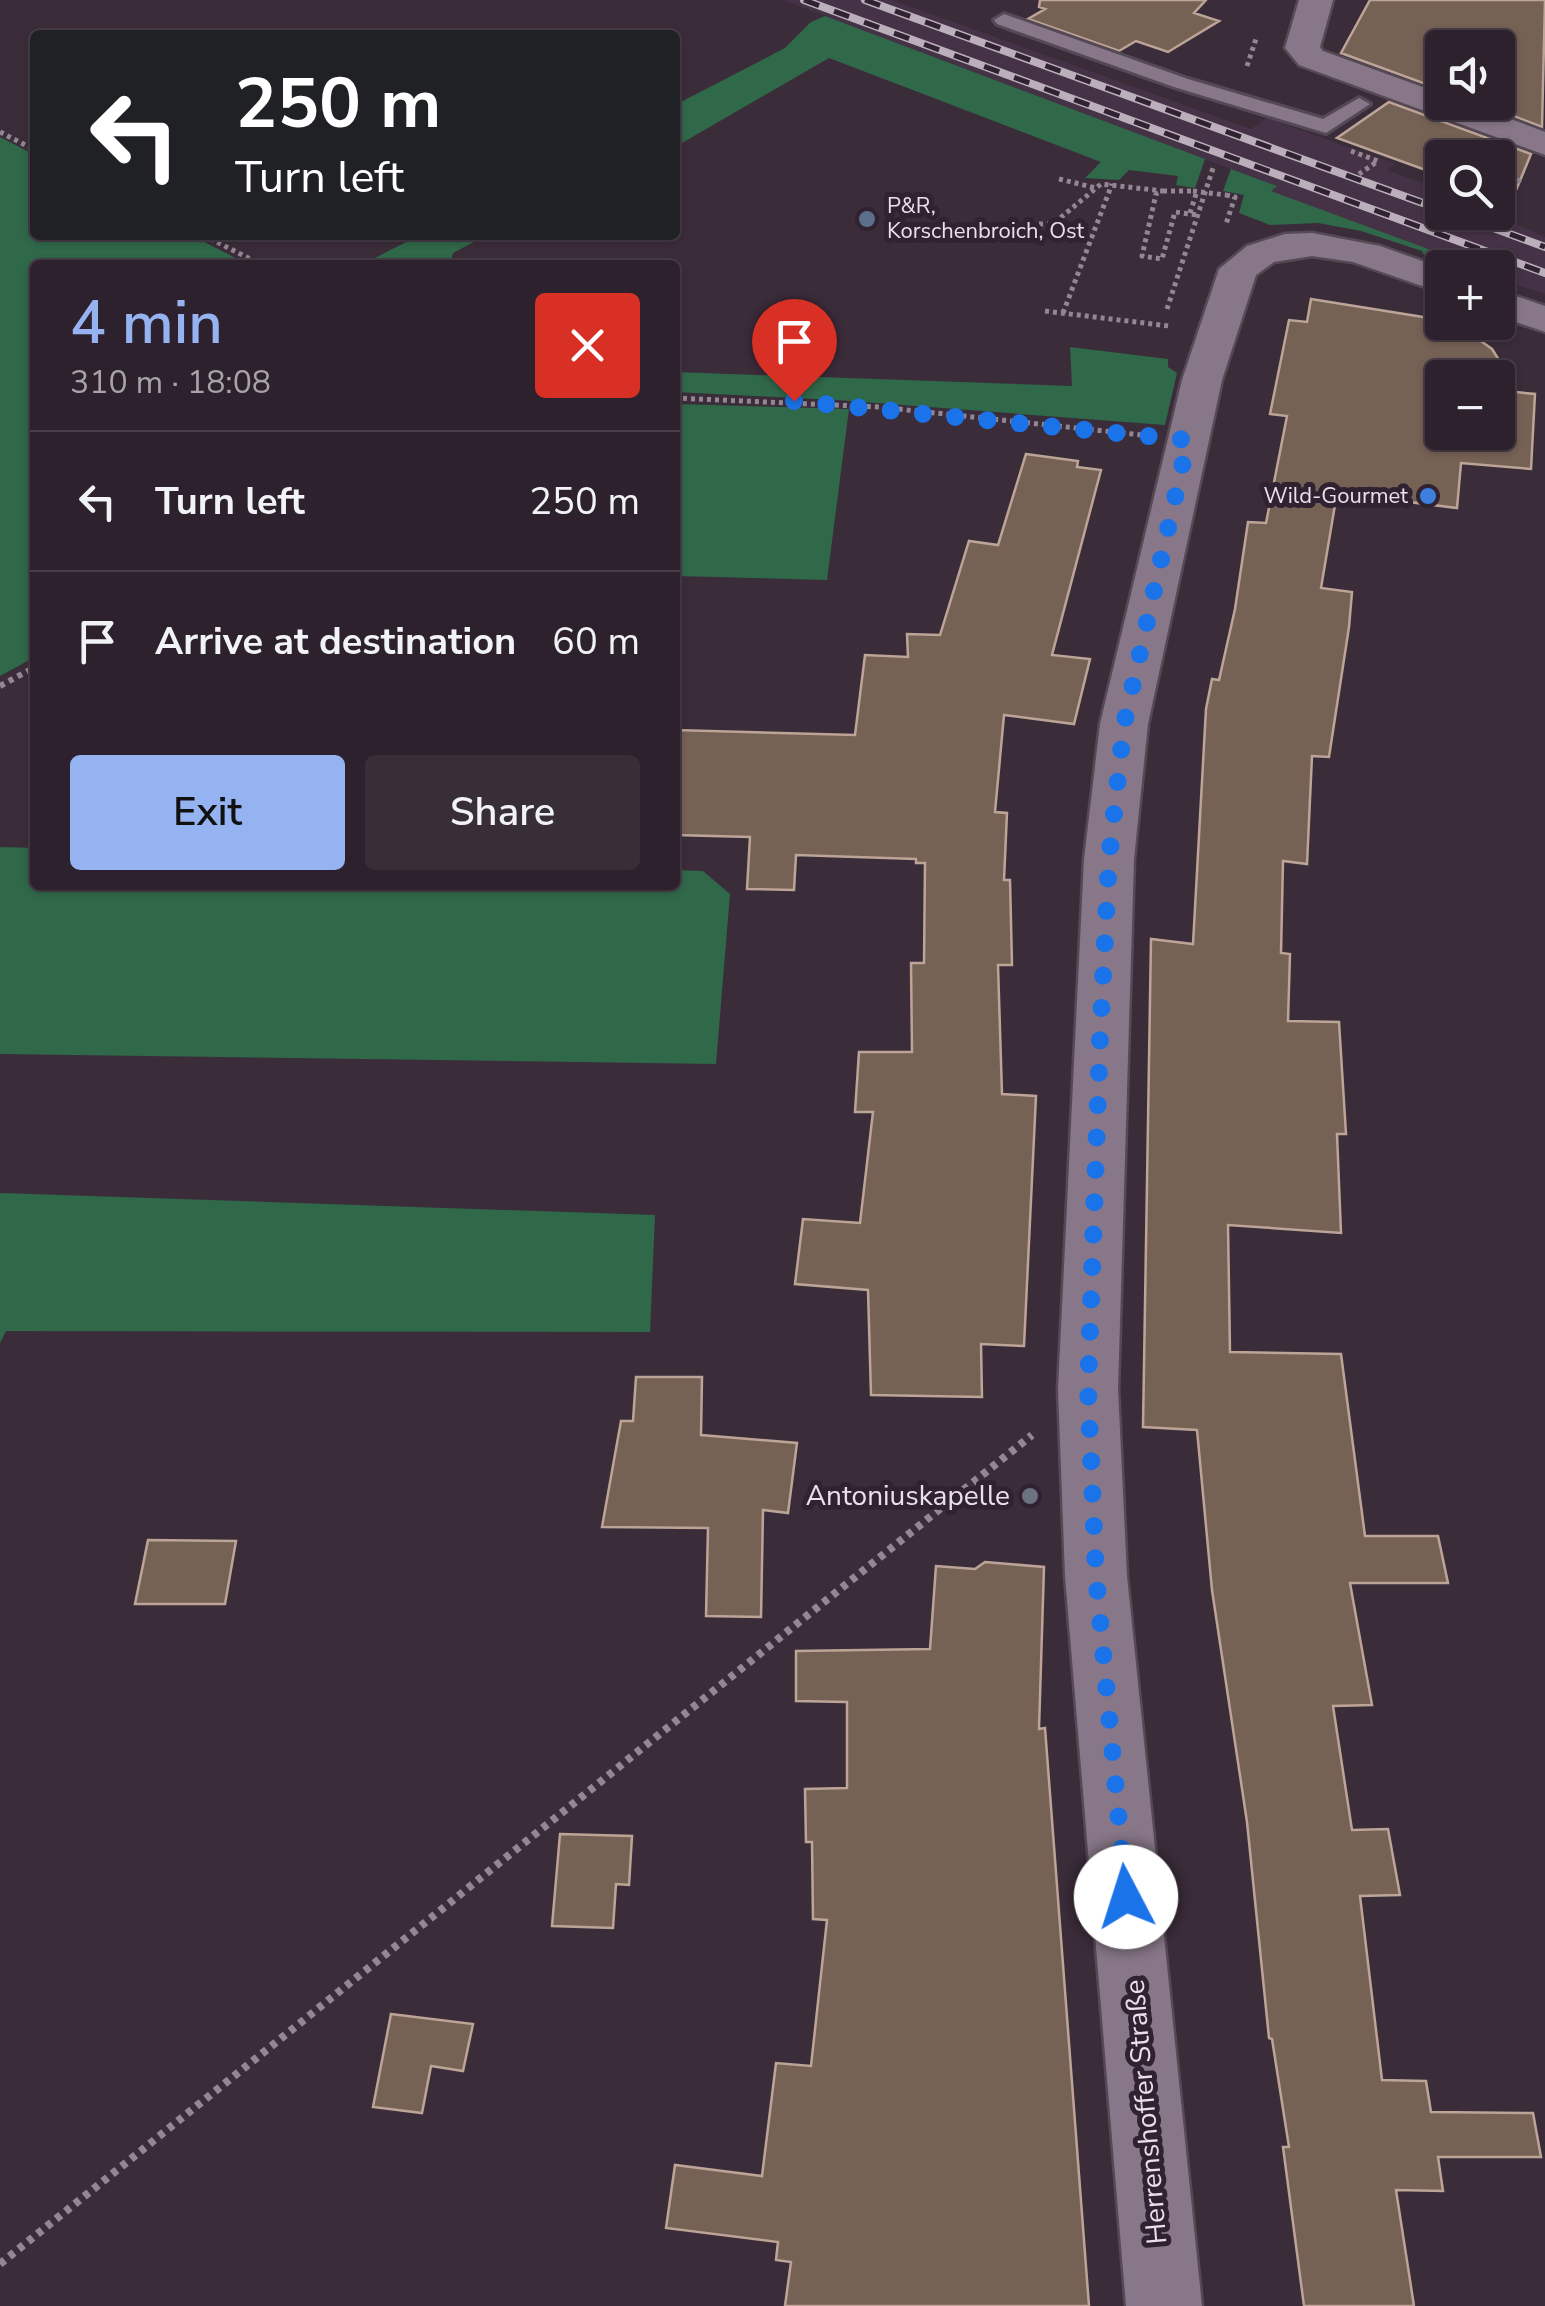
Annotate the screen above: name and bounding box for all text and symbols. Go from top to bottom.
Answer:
map controls [1425,30,1515,450]
button: sound [1425,30,1515,120]
text: 250 m [235,56,441,152]
icon: left [70,70,200,200]
button: search [1425,140,1515,230]
text: Turn left [235,147,404,208]
place label: P&R, Korschenbroich, Ost [887,191,1085,246]
marker: P&R, Korschenbroich, Ost [856,208,878,230]
button: + [1425,250,1515,340]
text: 4 min [70,282,223,364]
button: close [535,293,640,398]
pin [752,299,837,402]
icon: arrive [767,314,822,369]
button: − [1425,360,1515,450]
text: 310 m · 18:08 [70,361,271,404]
icon: left [70,474,125,529]
text: Turn left [155,476,305,527]
text: 250 m [529,476,640,527]
place label: Wild-Gourmet [1263,481,1408,511]
marker: Wild-Gourmet [1417,485,1439,507]
icon: arrive [70,614,125,669]
text: Arrive at destination [155,616,516,667]
text: 60 m [552,616,640,667]
button: Exit [70,755,345,870]
button: Share [365,755,640,870]
place label: Antoniuskapelle [806,1477,1010,1515]
marker: Antoniuskapelle [1019,1485,1041,1507]
position arrow [1074,1845,1178,1949]
street label: Herrenshoffer Straße [1116,1978,1176,2246]

